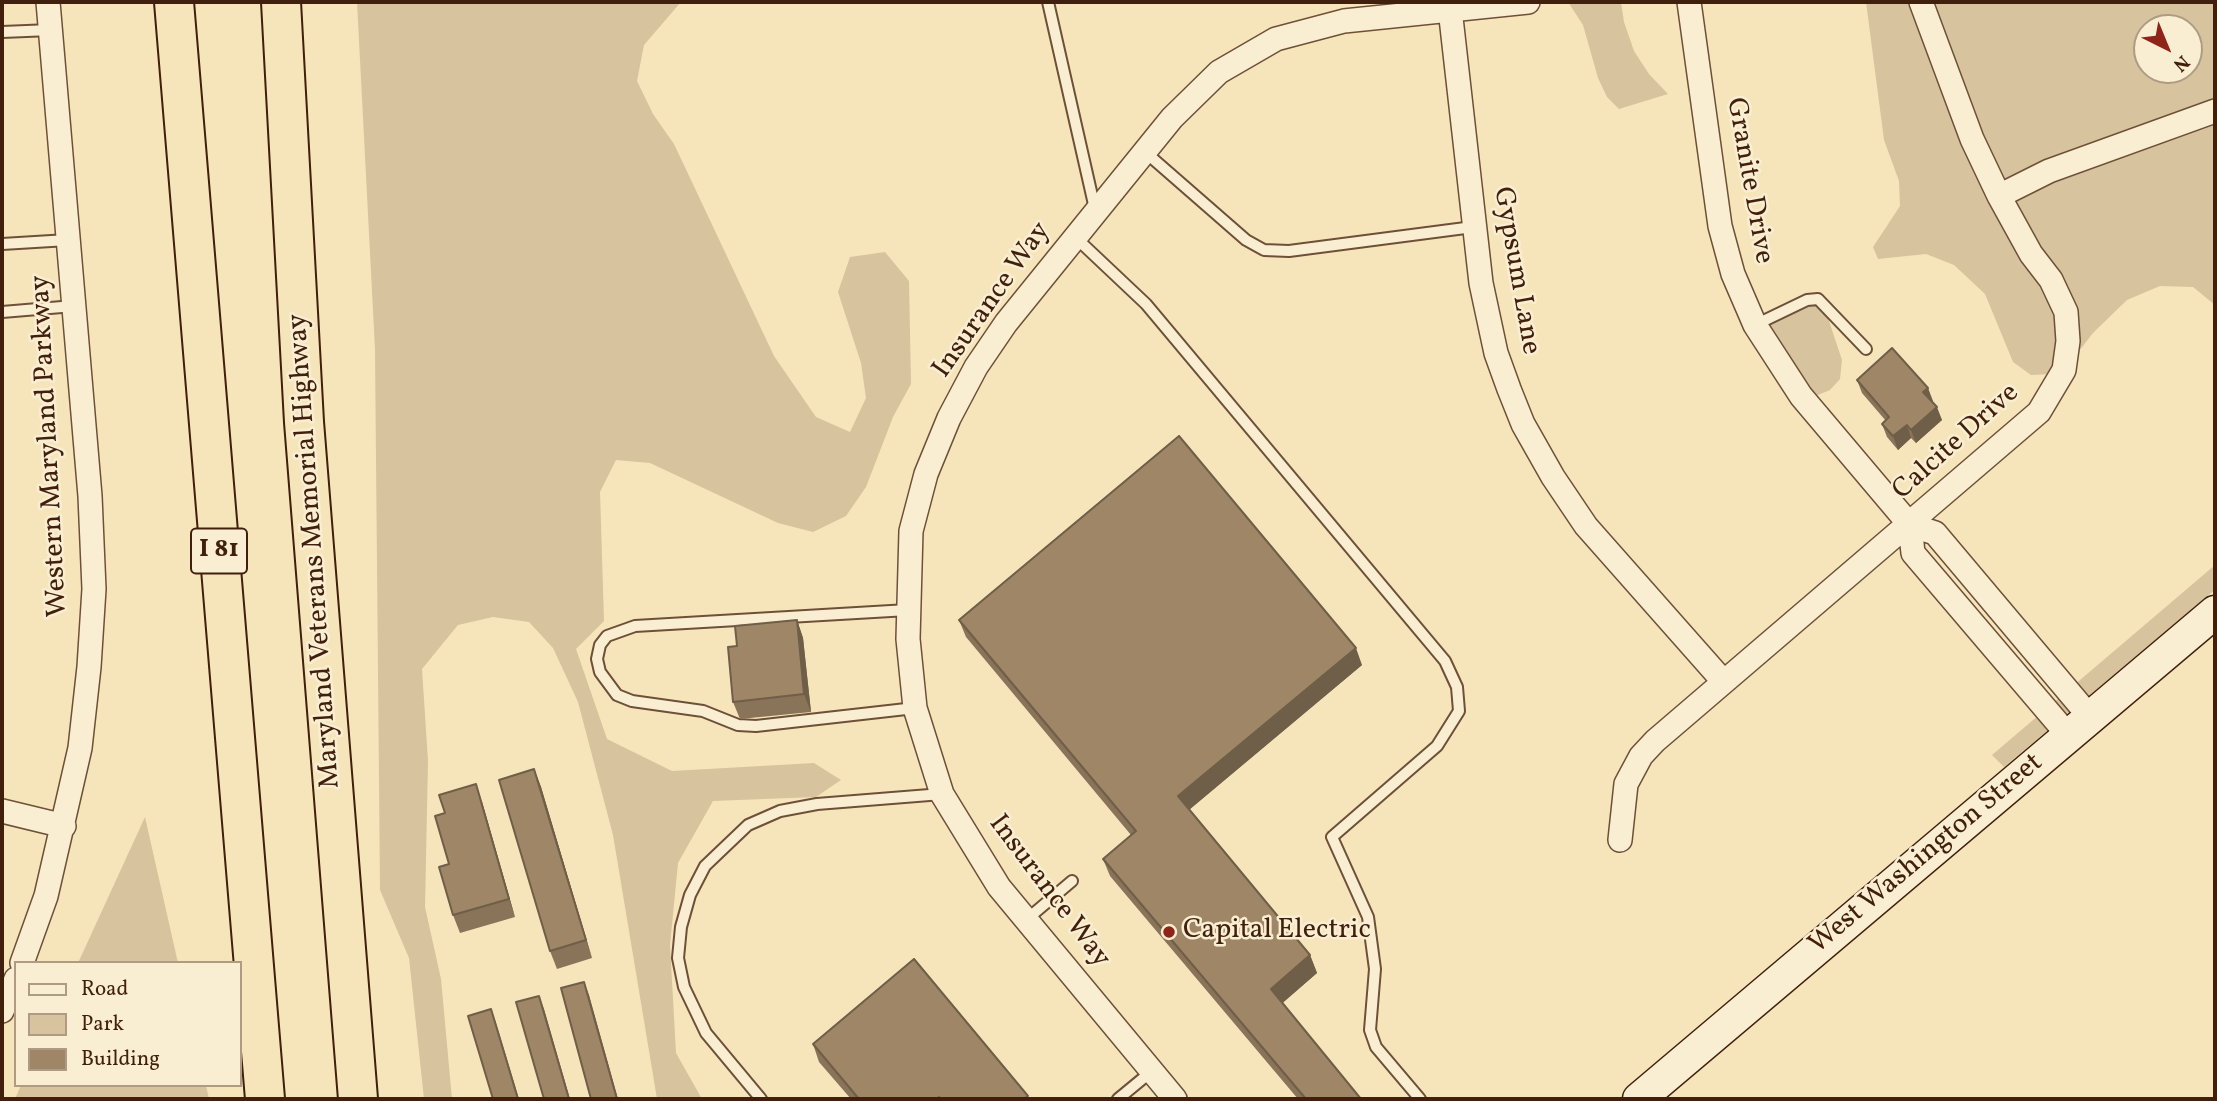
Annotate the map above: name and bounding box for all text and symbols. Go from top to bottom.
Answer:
north arrow [2133,14,2203,84]
text: N [2167,49,2195,77]
street label: Granite Drive [1717,95,1779,267]
street label: Gypsum Lane [1484,185,1546,357]
street label: Insurance Way [927,217,1059,385]
street label: Western Maryland Parkway [25,274,77,618]
street label: Maryland Veterans Memorial Highway [283,313,349,789]
street label: Calcite Drive [1887,378,2027,508]
road number: I 81 [191,528,247,573]
street label: West Washington Street [1803,747,2051,963]
street label: Insurance Way [980,809,1116,975]
place label: Capital Electric [1183,915,1371,949]
marker: Capital Electric [1161,924,1177,940]
legend [14,961,242,1087]
text: Road [81,975,128,1004]
text: Park [81,1010,124,1039]
text: Building [81,1045,160,1074]

